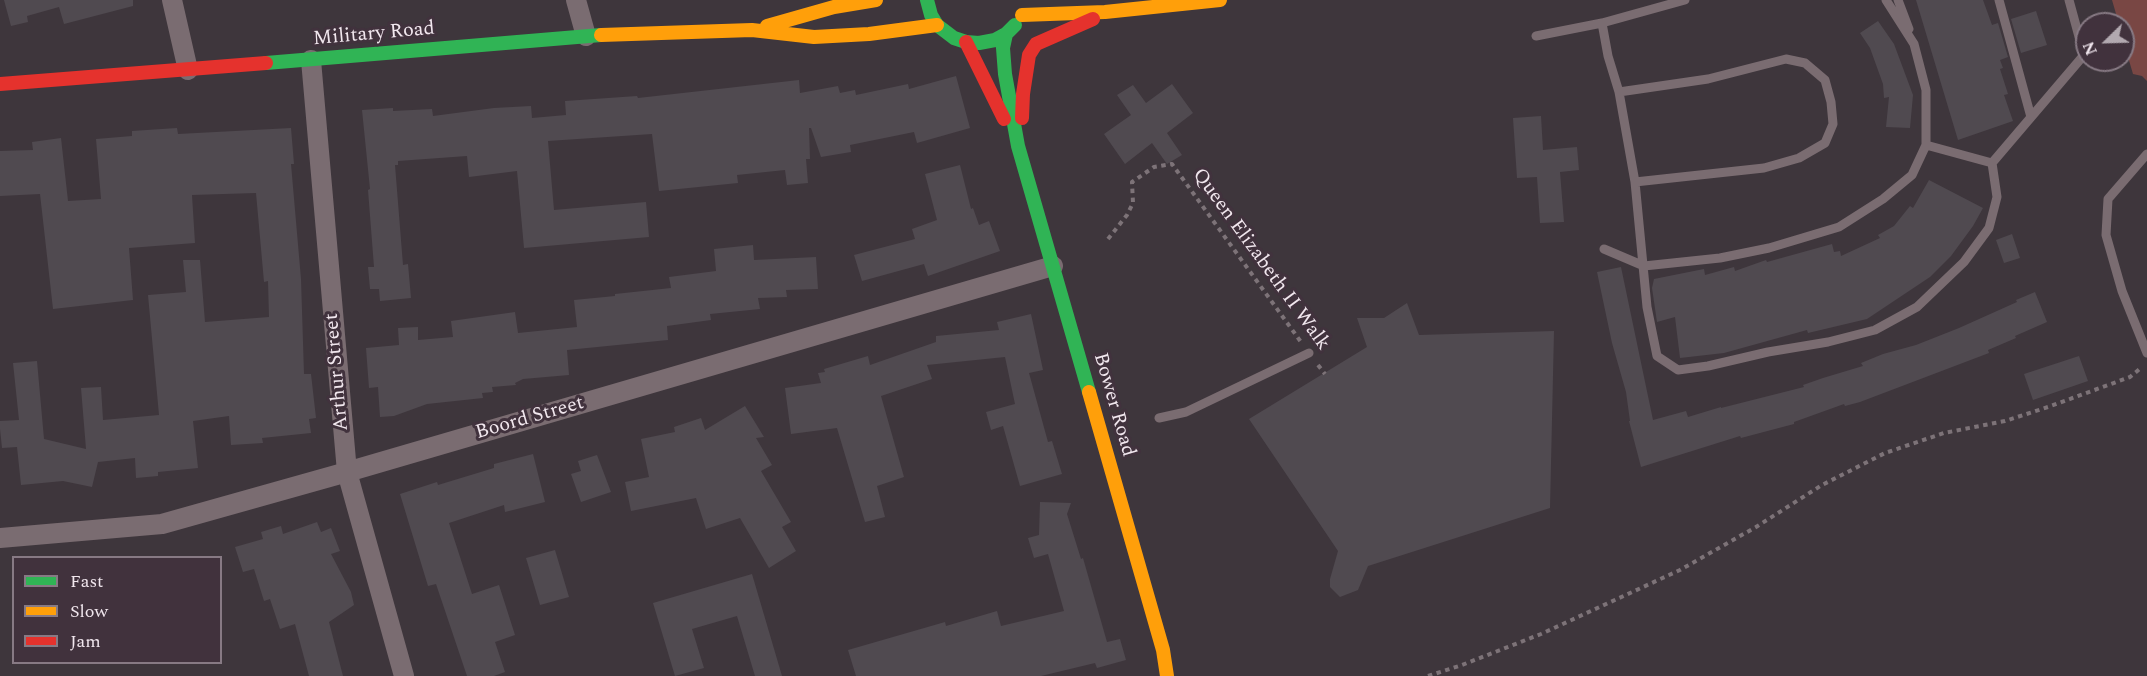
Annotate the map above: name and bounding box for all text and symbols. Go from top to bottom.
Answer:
north arrow [2075,12,2135,72]
street label: Military Road [312,18,436,52]
text: N [2077,38,2104,59]
street label: Queen Elizabeth II Walk [1186,164,1334,356]
street label: Arthur Street [321,312,355,432]
street label: Bower Road [1087,350,1139,460]
street label: Boord Street [473,392,587,446]
legend [12,556,222,664]
text: Fast [70,568,103,595]
text: Slow [70,598,108,625]
text: Jam [70,628,101,655]

